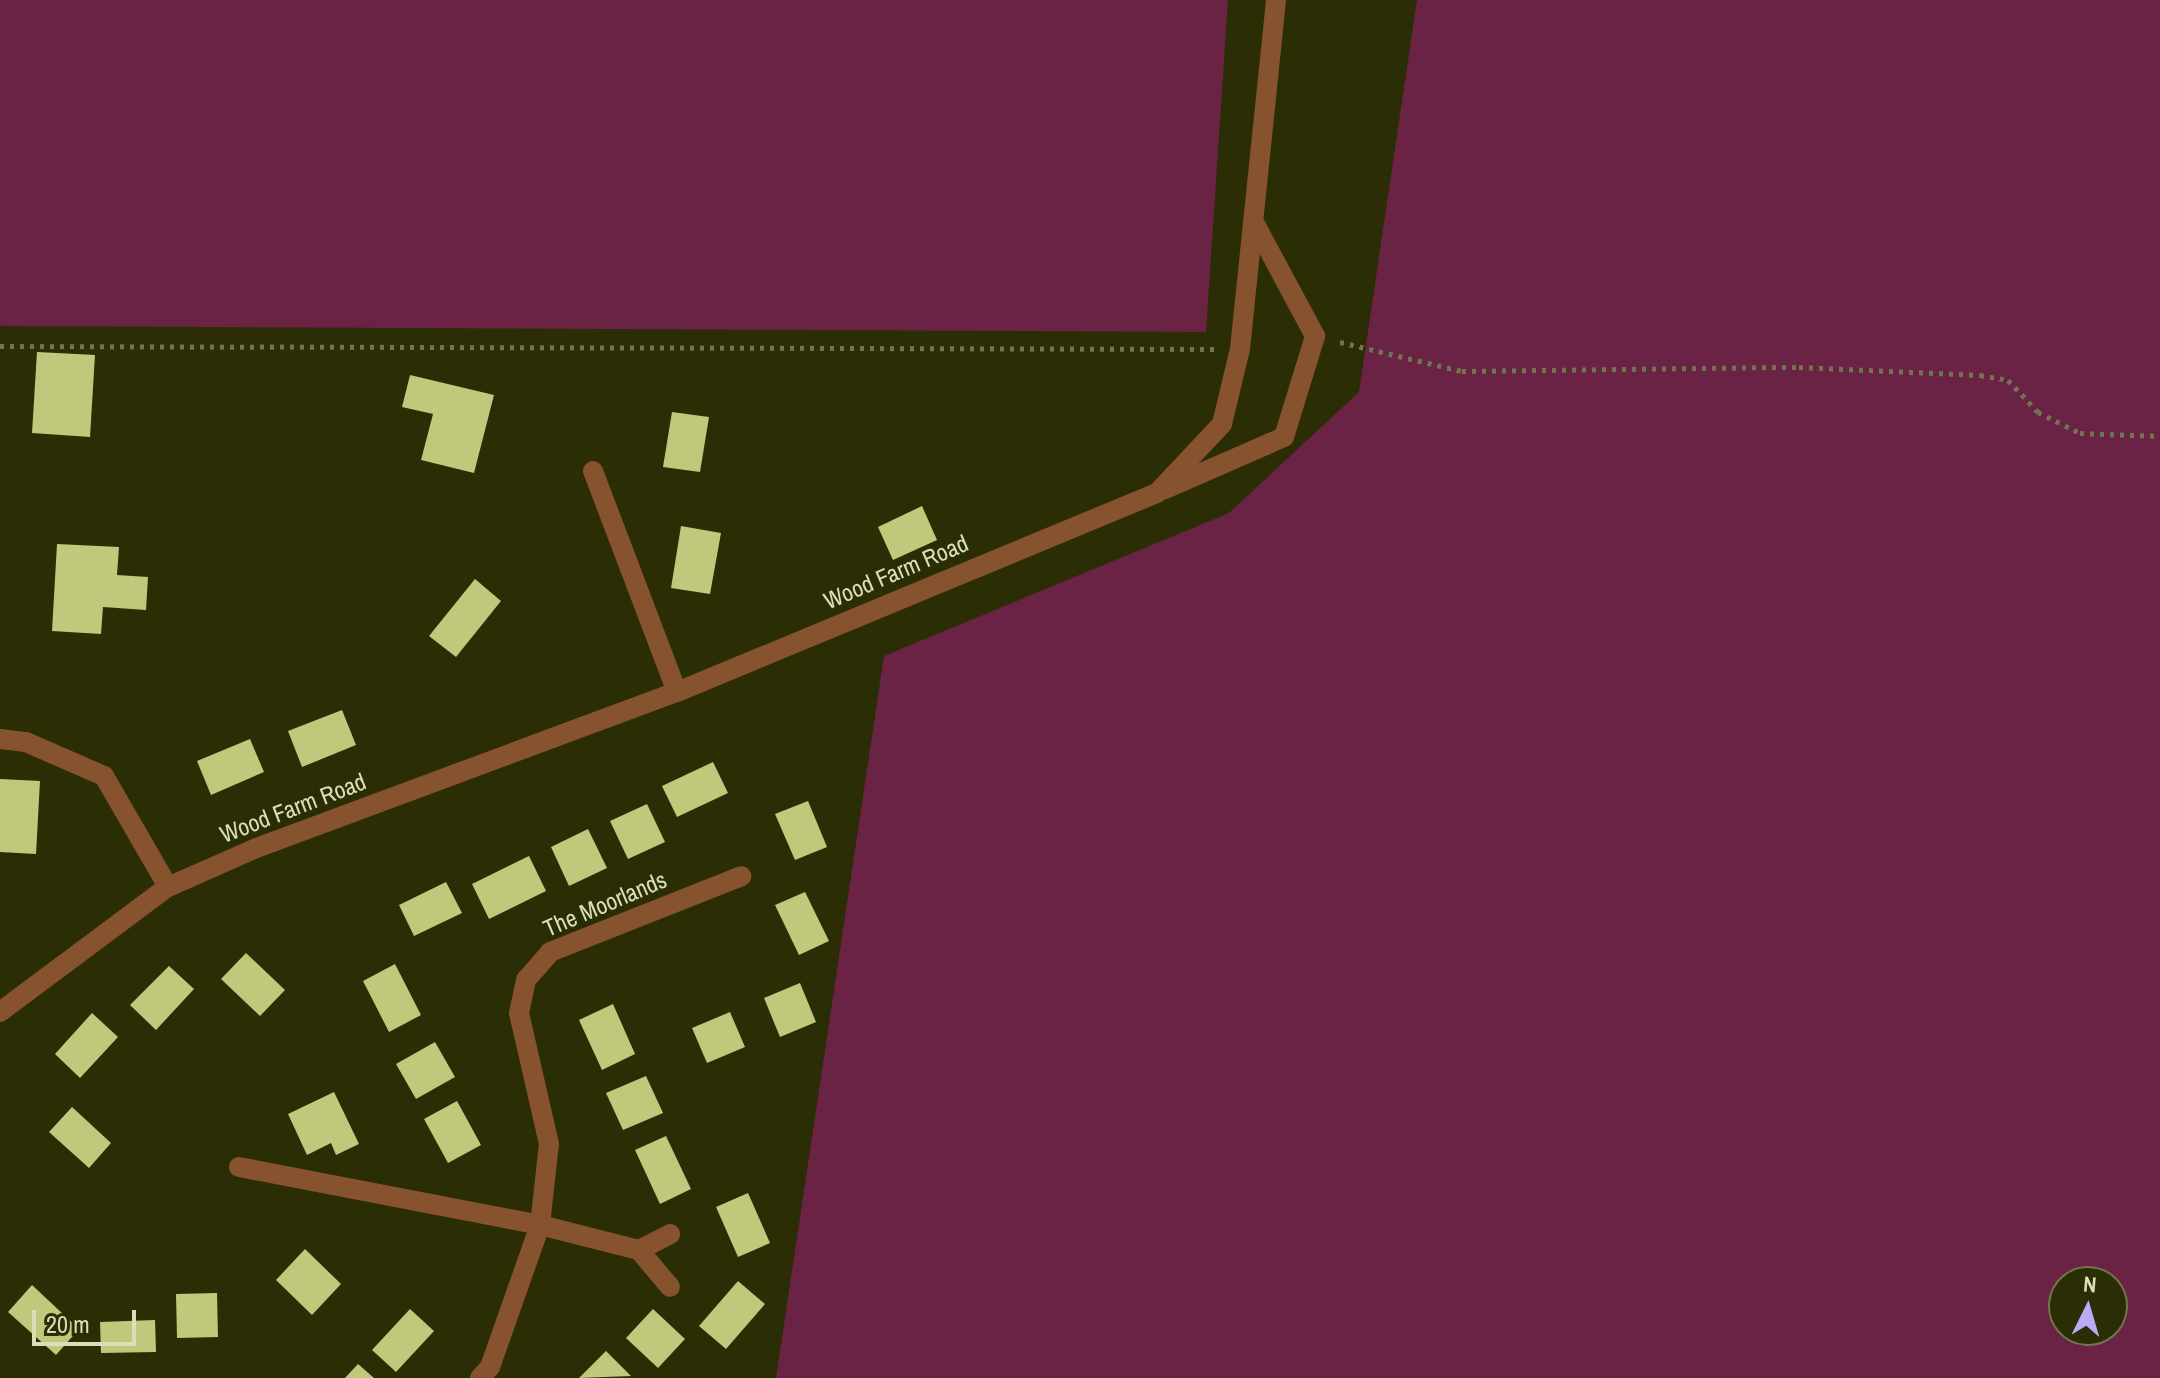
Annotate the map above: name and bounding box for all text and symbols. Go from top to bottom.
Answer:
street label: Wood Farm Road [819,529,973,615]
street label: Wood Farm Road [216,767,370,849]
street label: The Moorlands [539,865,671,943]
north arrow [2048,1266,2128,1346]
text: N [2082,1269,2098,1300]
scale bar [36,1294,140,1344]
text: 20 m [46,1308,90,1340]

